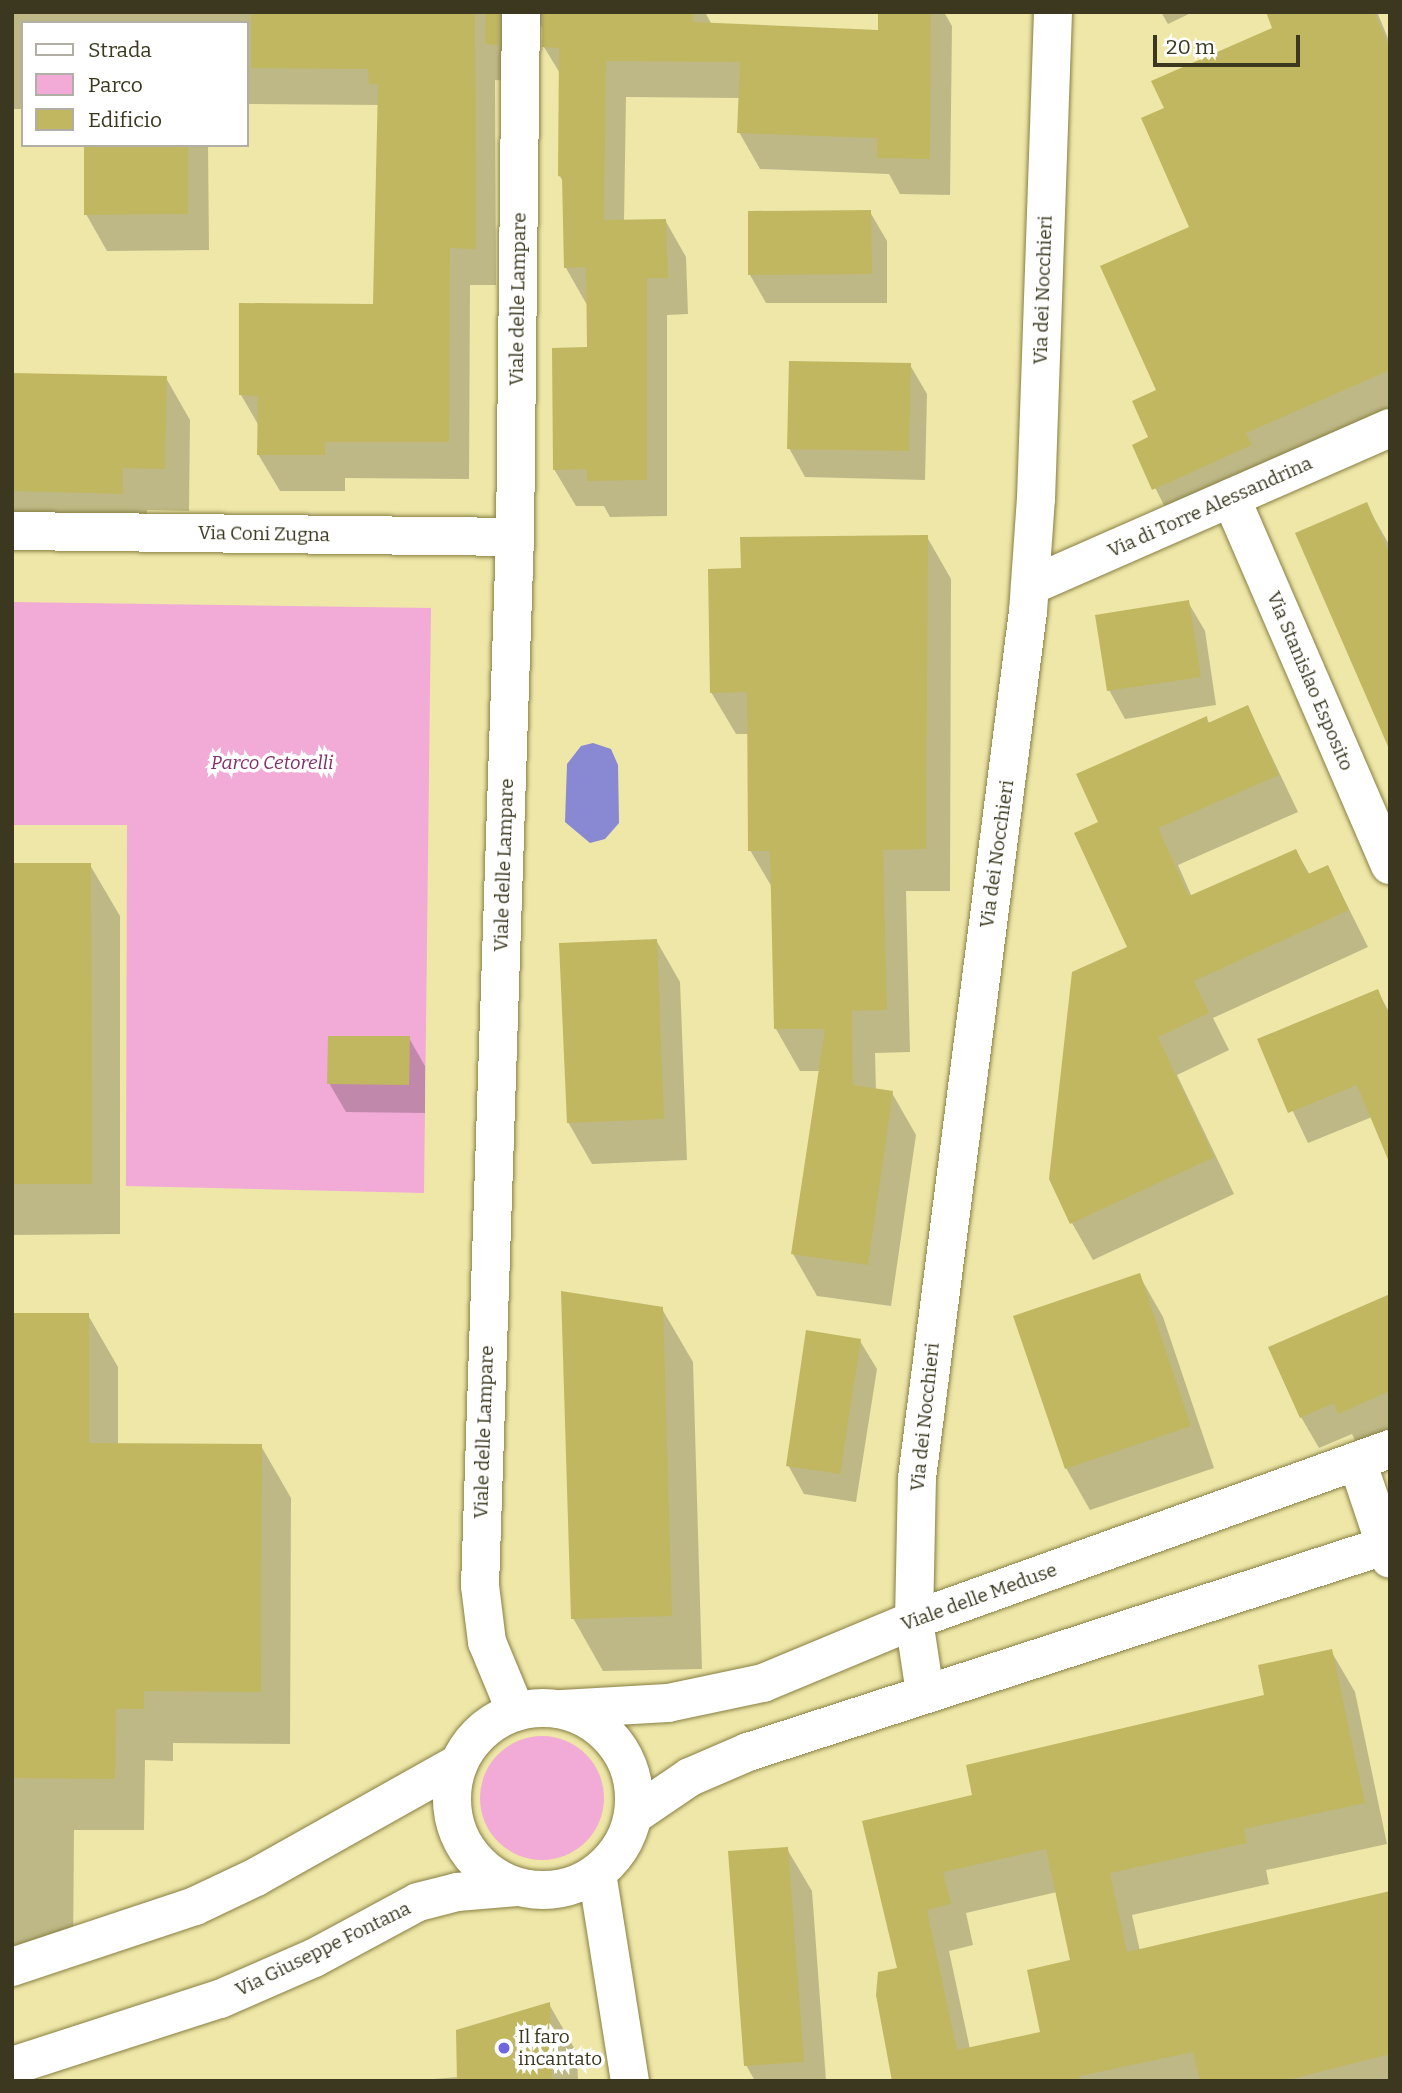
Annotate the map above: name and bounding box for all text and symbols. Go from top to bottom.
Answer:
legend [21,21,248,147]
scale bar [1157,21,1304,65]
text: 20 m [1166,34,1215,60]
text: Strada [88,37,152,63]
text: Parco [88,72,143,98]
text: Edificio [88,107,162,133]
street label: Viale delle Lampare [505,212,531,386]
street label: Via dei Nocchieri [1029,215,1057,365]
street label: Via di Torre Alessandrina [1104,452,1316,562]
street label: Via Coni Zugna [198,521,330,547]
street label: Via Stanislao Esposito [1262,588,1358,774]
park label: Parco Cetorelli [211,752,333,774]
street label: Viale delle Lampare [490,778,518,952]
street label: Via dei Nocchieri [975,779,1019,929]
street label: Via dei Nocchieri [906,1342,944,1492]
street label: Viale delle Lampare [470,1345,498,1519]
street label: Viale delle Meduse [898,1558,1060,1636]
street label: Via Giuseppe Fontana [232,1897,414,2001]
place label: Il faro incantato [518,2026,602,2070]
marker: Il faro incantato [496,2040,512,2056]

